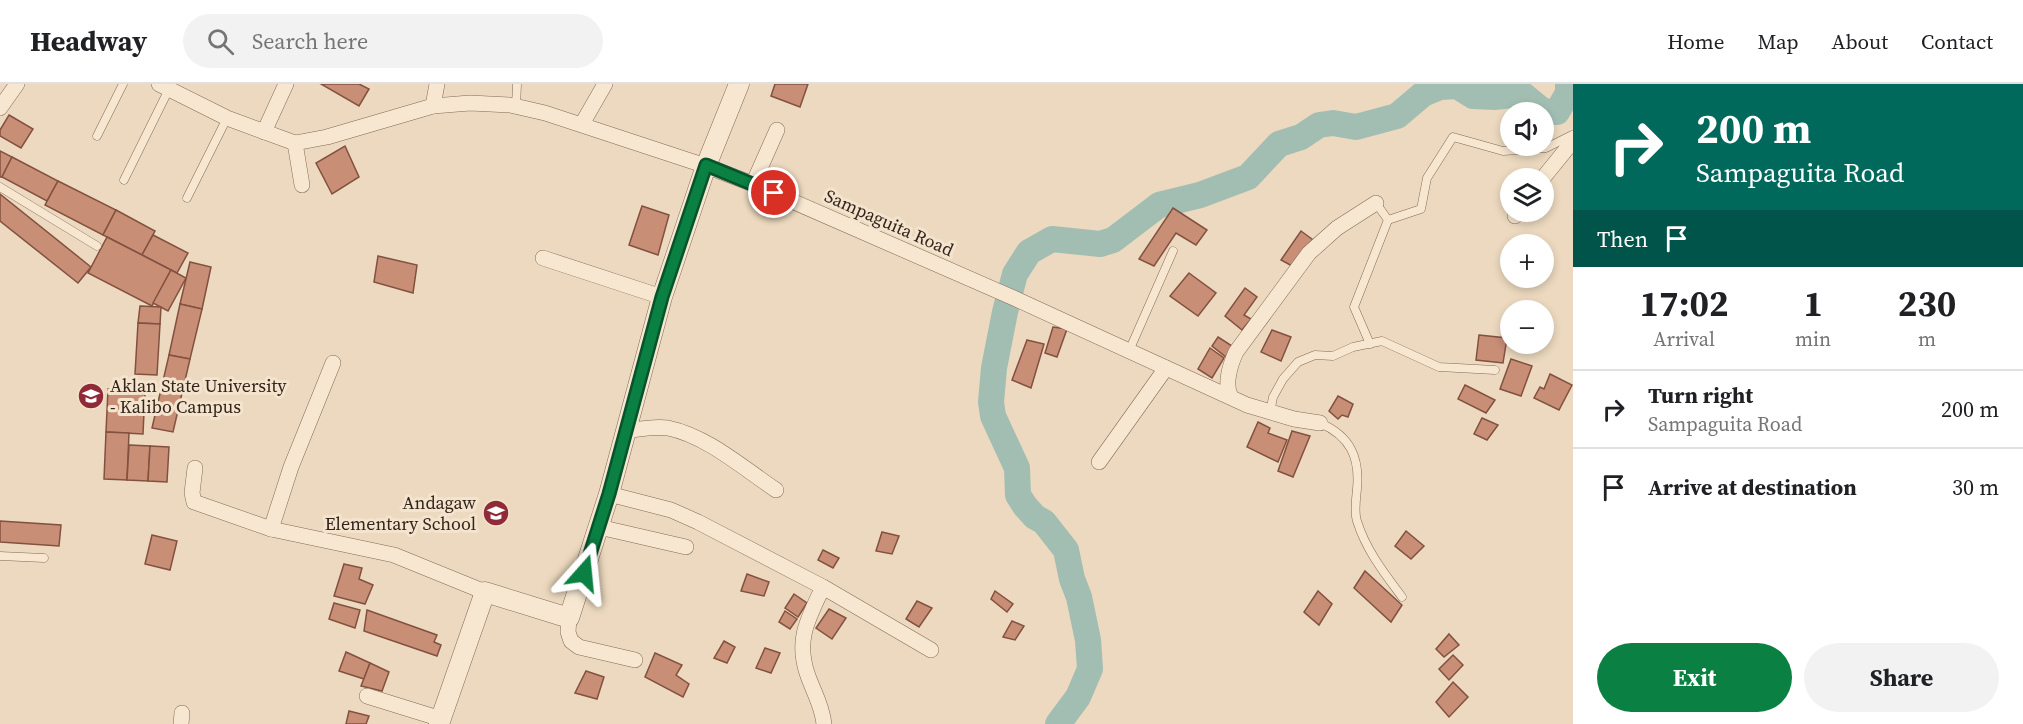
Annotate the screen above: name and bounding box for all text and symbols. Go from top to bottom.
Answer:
search box [183,14,603,68]
text: Headway [30,22,147,60]
icon: search [204,25,237,58]
text: Search here [252,26,368,56]
text: Home [1667,27,1725,56]
text: Map [1758,27,1799,56]
text: About [1832,27,1888,56]
text: Contact [1921,27,1993,56]
text: 200 m [1696,99,1811,157]
map controls [1500,102,1554,354]
button: sound [1500,102,1554,156]
icon: right [1597,108,1675,186]
text: Sampaguita Road [1696,154,1904,191]
pin [748,167,799,218]
button: layers [1500,168,1554,222]
icon: arrive [757,176,790,209]
street label: Sampaguita Road [821,183,958,262]
icon: arrive [1660,222,1693,255]
text: Then [1597,224,1648,254]
button: + [1500,234,1554,288]
text: 17:02 [1640,279,1728,328]
text: 1 [1803,279,1823,328]
text: 230 [1898,279,1956,328]
button: − [1500,300,1554,354]
text: Arrival [1653,325,1715,353]
text: min [1795,325,1831,353]
text: m [1918,325,1936,353]
place label: Aklan State University - Kalibo Campus [110,373,287,419]
text: Turn right [1648,380,1753,410]
school or university icon: Aklan State University - Kalibo Campus [76,381,106,411]
icon: right [1597,393,1630,426]
text: 200 m [1941,394,1999,424]
text: Sampaguita Road [1648,410,1802,438]
icon: arrive [1597,471,1630,504]
text: Arrive at destination [1648,472,1857,502]
text: 30 m [1952,472,1999,502]
place label: Andagaw Elementary School [325,490,476,536]
school or university icon: Andagaw Elementary School [481,498,511,528]
position arrow [552,541,616,605]
button: Exit [1597,643,1792,712]
button: Share [1804,643,1999,712]

